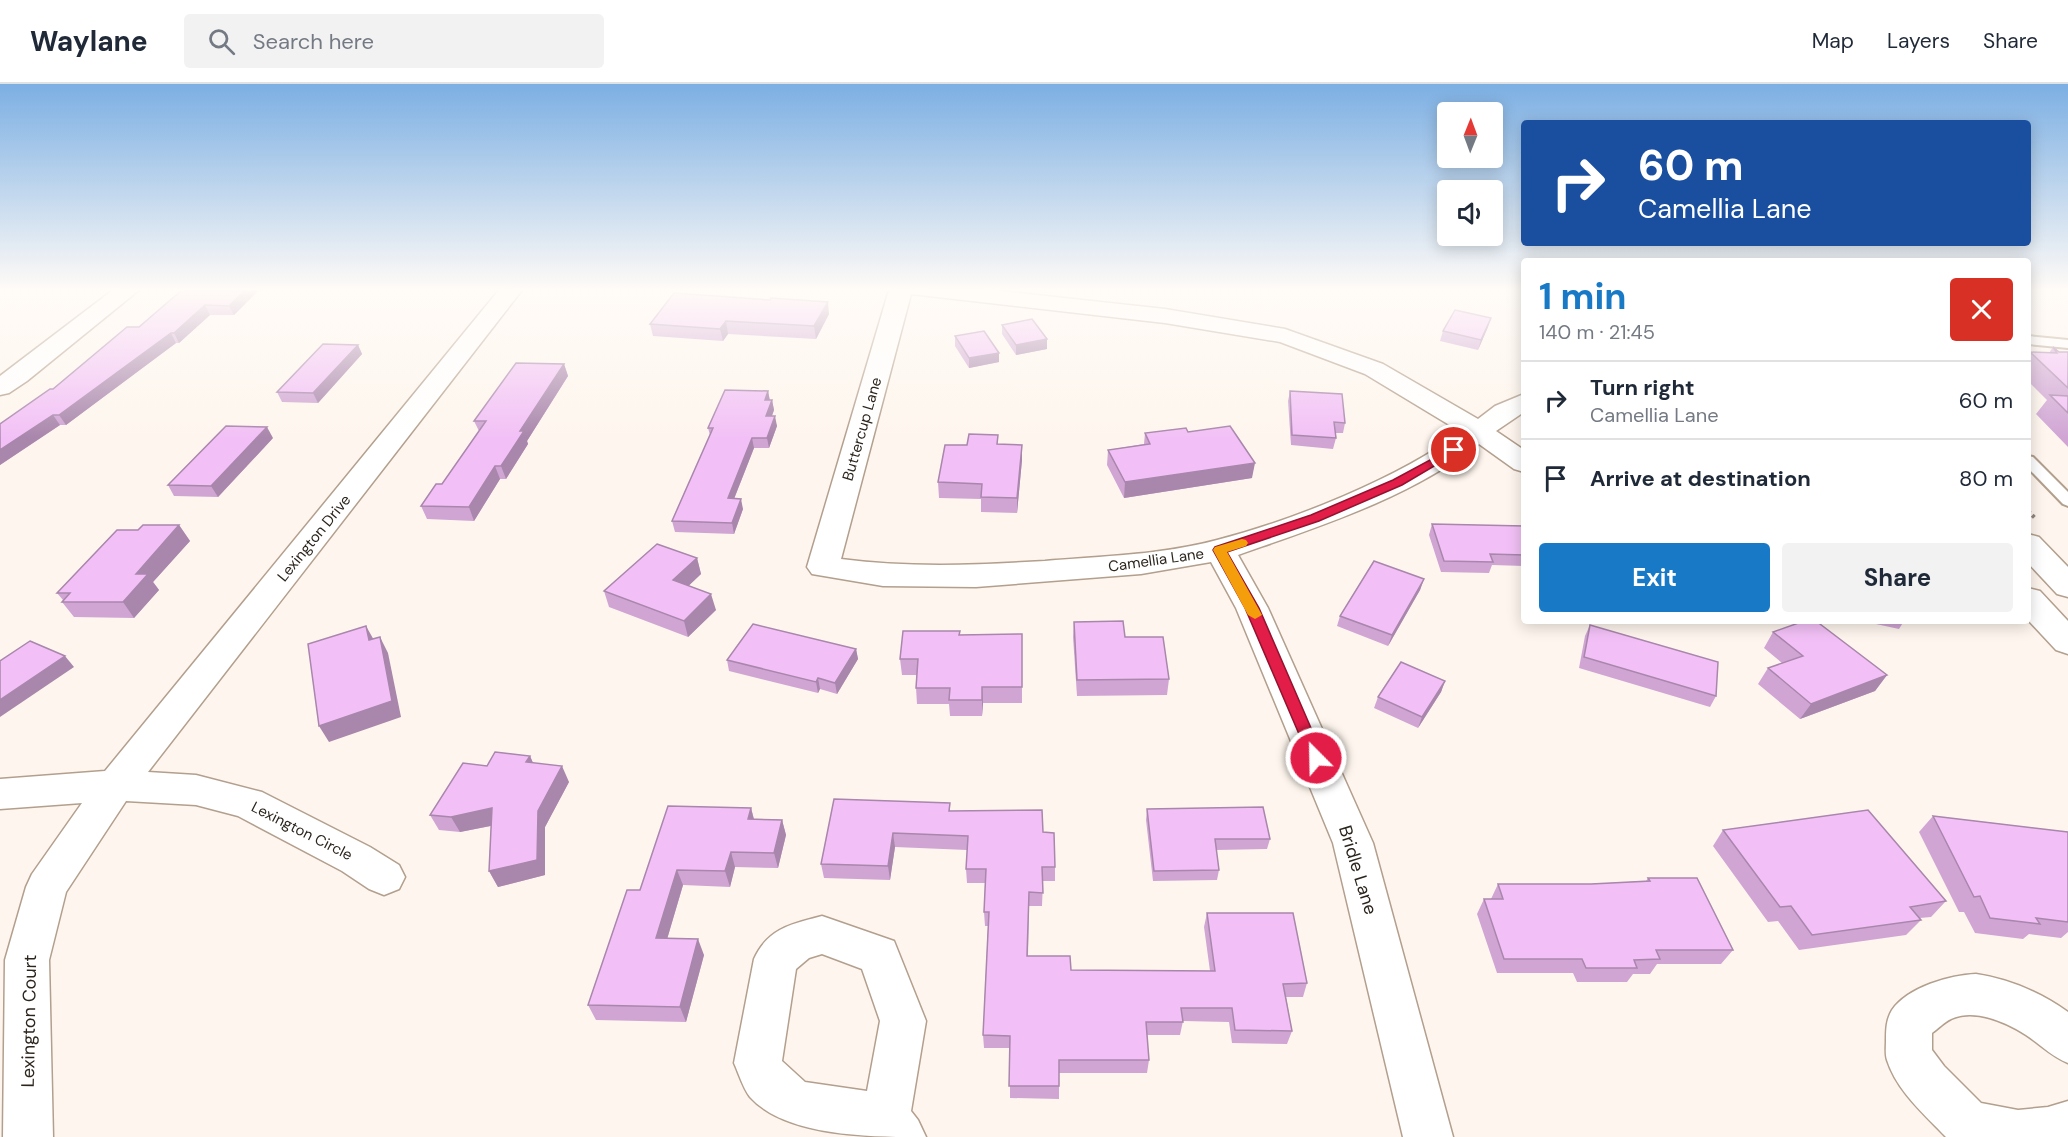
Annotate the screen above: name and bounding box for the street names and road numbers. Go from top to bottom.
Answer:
street label: Buttercup Lane [838,375,886,483]
street label: Lexington Drive [273,490,355,586]
street label: Camellia Lane [1107,543,1205,577]
street label: Lexington Circle [248,797,356,865]
street label: Bridle Lane [1333,823,1383,917]
street label: Lexington Court [16,954,42,1088]

